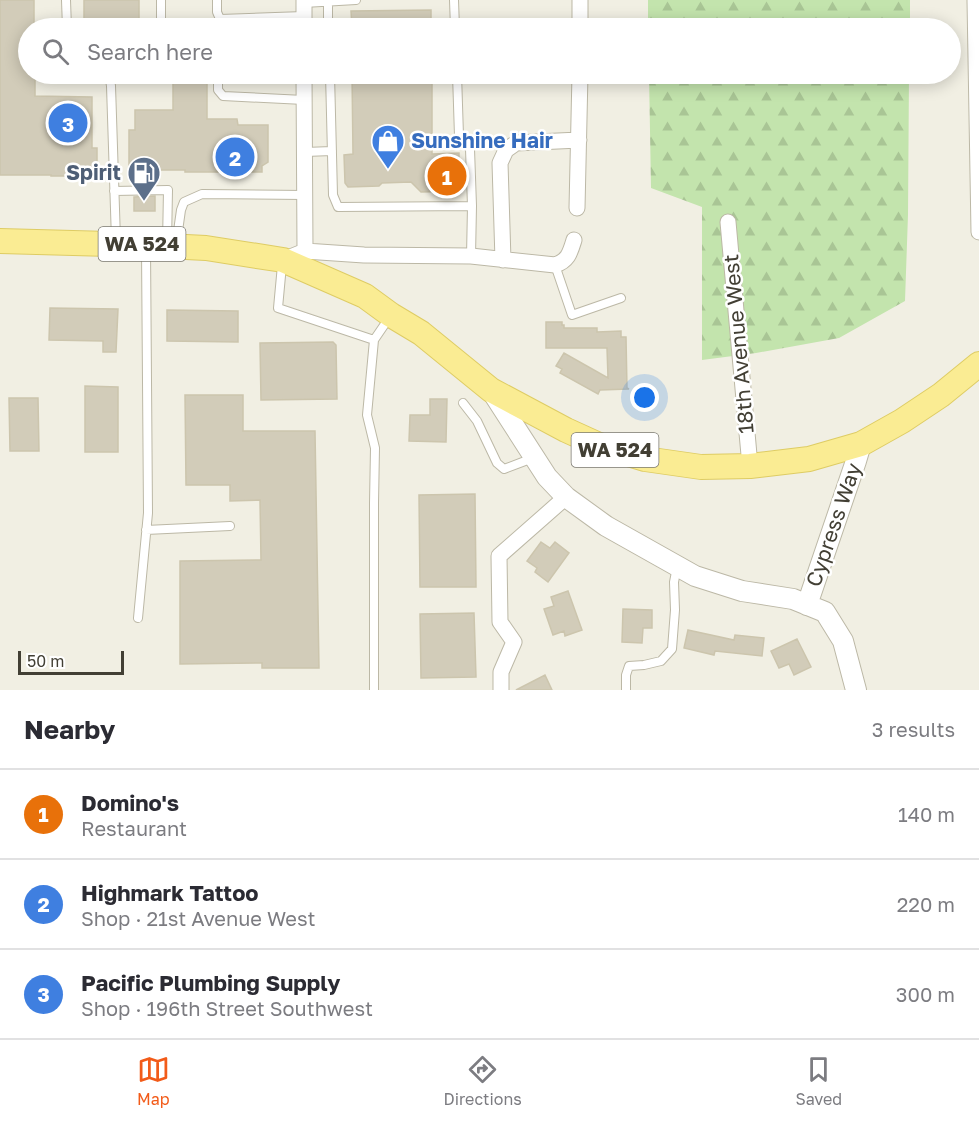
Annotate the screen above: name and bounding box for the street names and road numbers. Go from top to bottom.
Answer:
road number: WA 524 [98,227,186,261]
street label: 18th Avenue West [717,253,759,435]
road number: WA 524 [572,433,658,467]
street label: Cypress Way [800,459,866,590]

